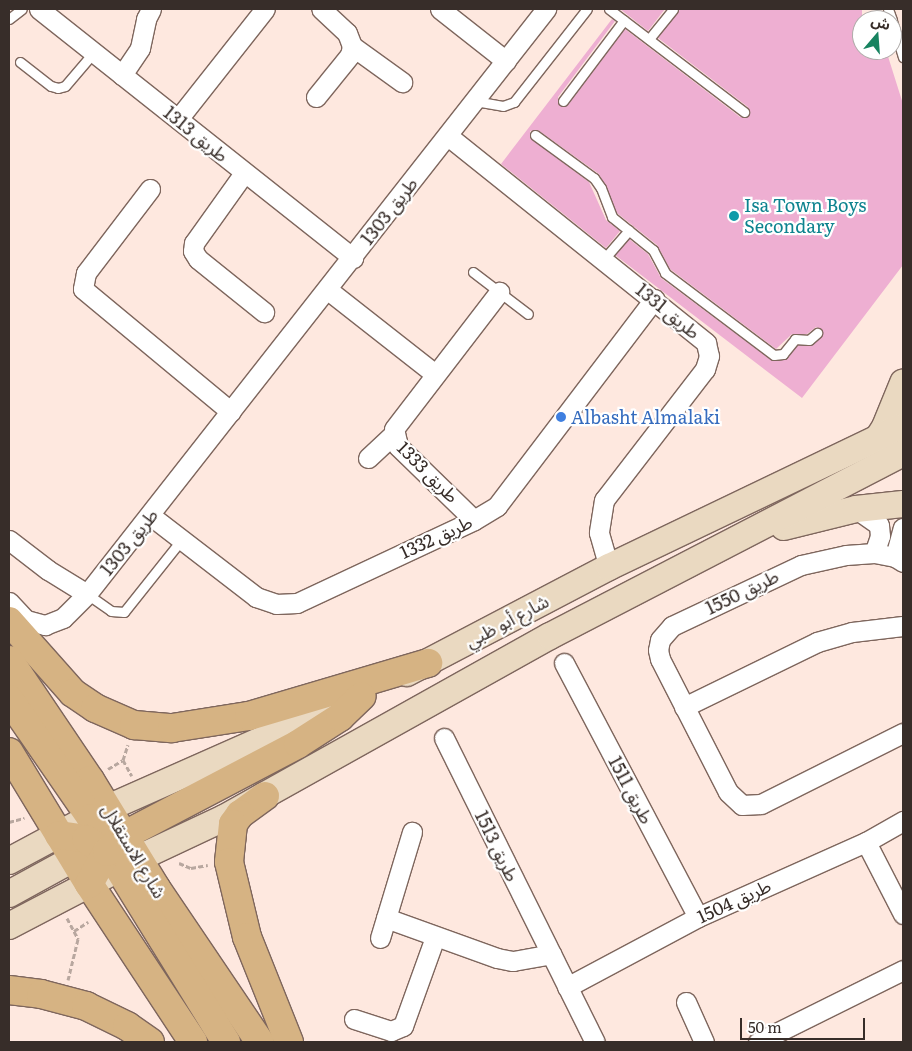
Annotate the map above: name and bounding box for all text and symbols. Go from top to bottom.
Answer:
text: ش [869,9,894,34]
north arrow [852,10,902,60]
street label: طريق 1313 [159,102,233,166]
street label: طريق 1303 [356,173,422,249]
place label: Isa Town Boys Secondary [744,195,866,238]
marker: Isa Town Boys Secondary [728,210,740,222]
street label: طريق 1331 [632,279,704,343]
place label: Albasht Almalaki [571,406,720,428]
marker: Albasht Almalaki [555,411,567,423]
street label: طريق 1333 [393,437,463,507]
street label: طريق 1303 [96,504,162,580]
street label: طريق 1332 [396,511,476,563]
street label: طريق 1550 [702,565,782,619]
street label: شارع أبو ظبي [462,590,552,652]
street label: طريق 1511 [604,753,658,827]
street label: شارع الاستقلال [97,800,171,902]
street label: طريق 1513 [471,807,523,885]
street label: طريق 1504 [694,874,774,928]
scale bar [742,1008,867,1040]
text: 50 m [748,1015,782,1038]

